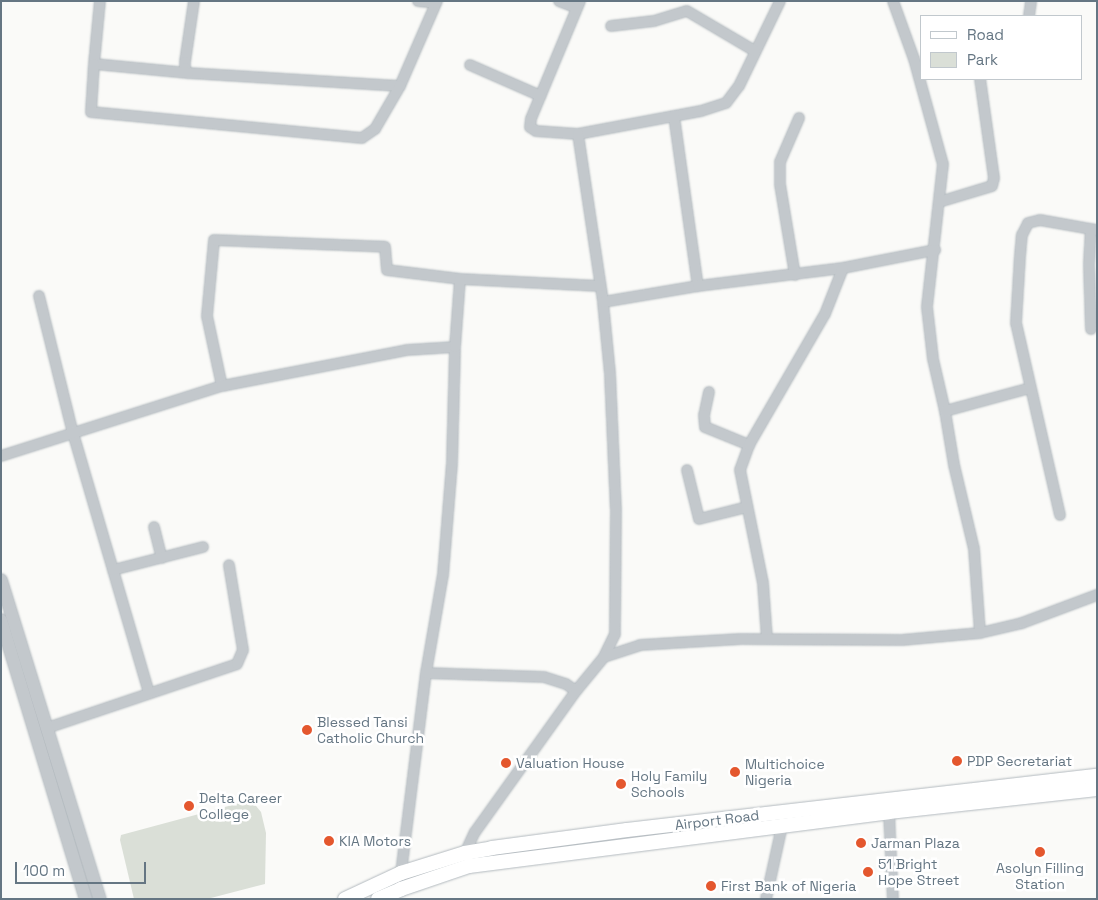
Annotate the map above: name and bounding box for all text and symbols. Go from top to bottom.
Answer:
legend [920,15,1083,80]
text: Road [967,25,1004,44]
text: Park [967,50,998,69]
place label: Blessed Tansi Catholic Church [317,714,424,746]
marker: Blessed Tansi Catholic Church [301,724,313,736]
place label: PDP Secretariat [967,753,1072,769]
place label: Valuation House [516,755,625,771]
marker: PDP Secretariat [951,755,963,767]
place label: Multichoice Nigeria [745,756,825,789]
marker: Valuation House [500,757,512,769]
marker: Multichoice Nigeria [729,766,741,778]
place label: Holy Family Schools [631,768,707,800]
marker: Holy Family Schools [615,778,627,790]
place label: Delta Career College [199,790,282,822]
marker: Delta Career College [183,800,195,812]
street label: Airport Road [674,806,760,834]
place label: KIA Motors [339,833,411,849]
marker: KIA Motors [323,835,335,847]
place label: Jarman Plaza [871,835,960,851]
marker: Jarman Plaza [855,837,867,849]
marker: Asolyn Filling Station [1034,846,1046,858]
scale bar [18,852,149,884]
place label: 51 Bright Hope Street [878,856,960,889]
place label: Asolyn Filling Station [996,860,1084,892]
text: 100 m [23,861,65,880]
marker: 51 Bright Hope Street [862,866,874,878]
place label: First Bank of Nigeria [721,878,856,894]
marker: First Bank of Nigeria [705,880,717,892]

